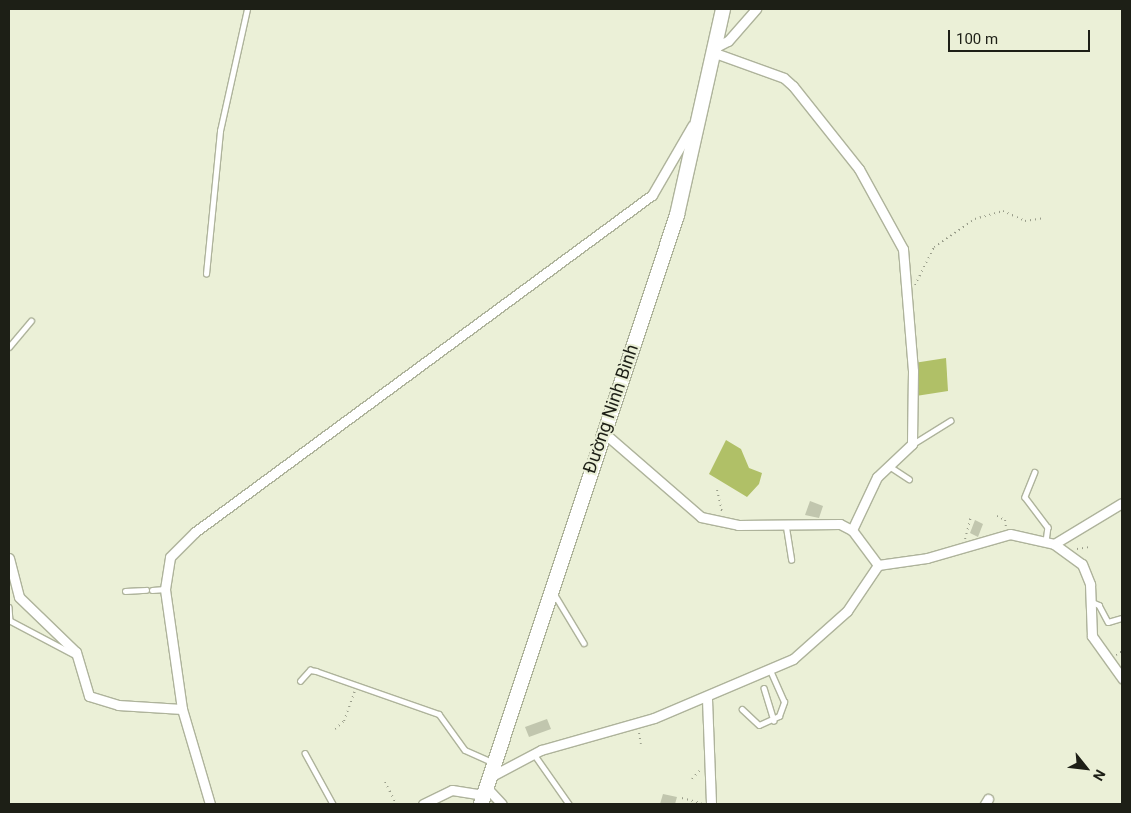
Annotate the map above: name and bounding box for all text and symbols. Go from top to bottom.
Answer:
scale bar [951,20,1094,52]
text: 100 m [956,30,998,48]
street label: Đường Ninh Bình [579,342,643,476]
north arrow [1061,743,1111,793]
text: N [1090,767,1109,783]

